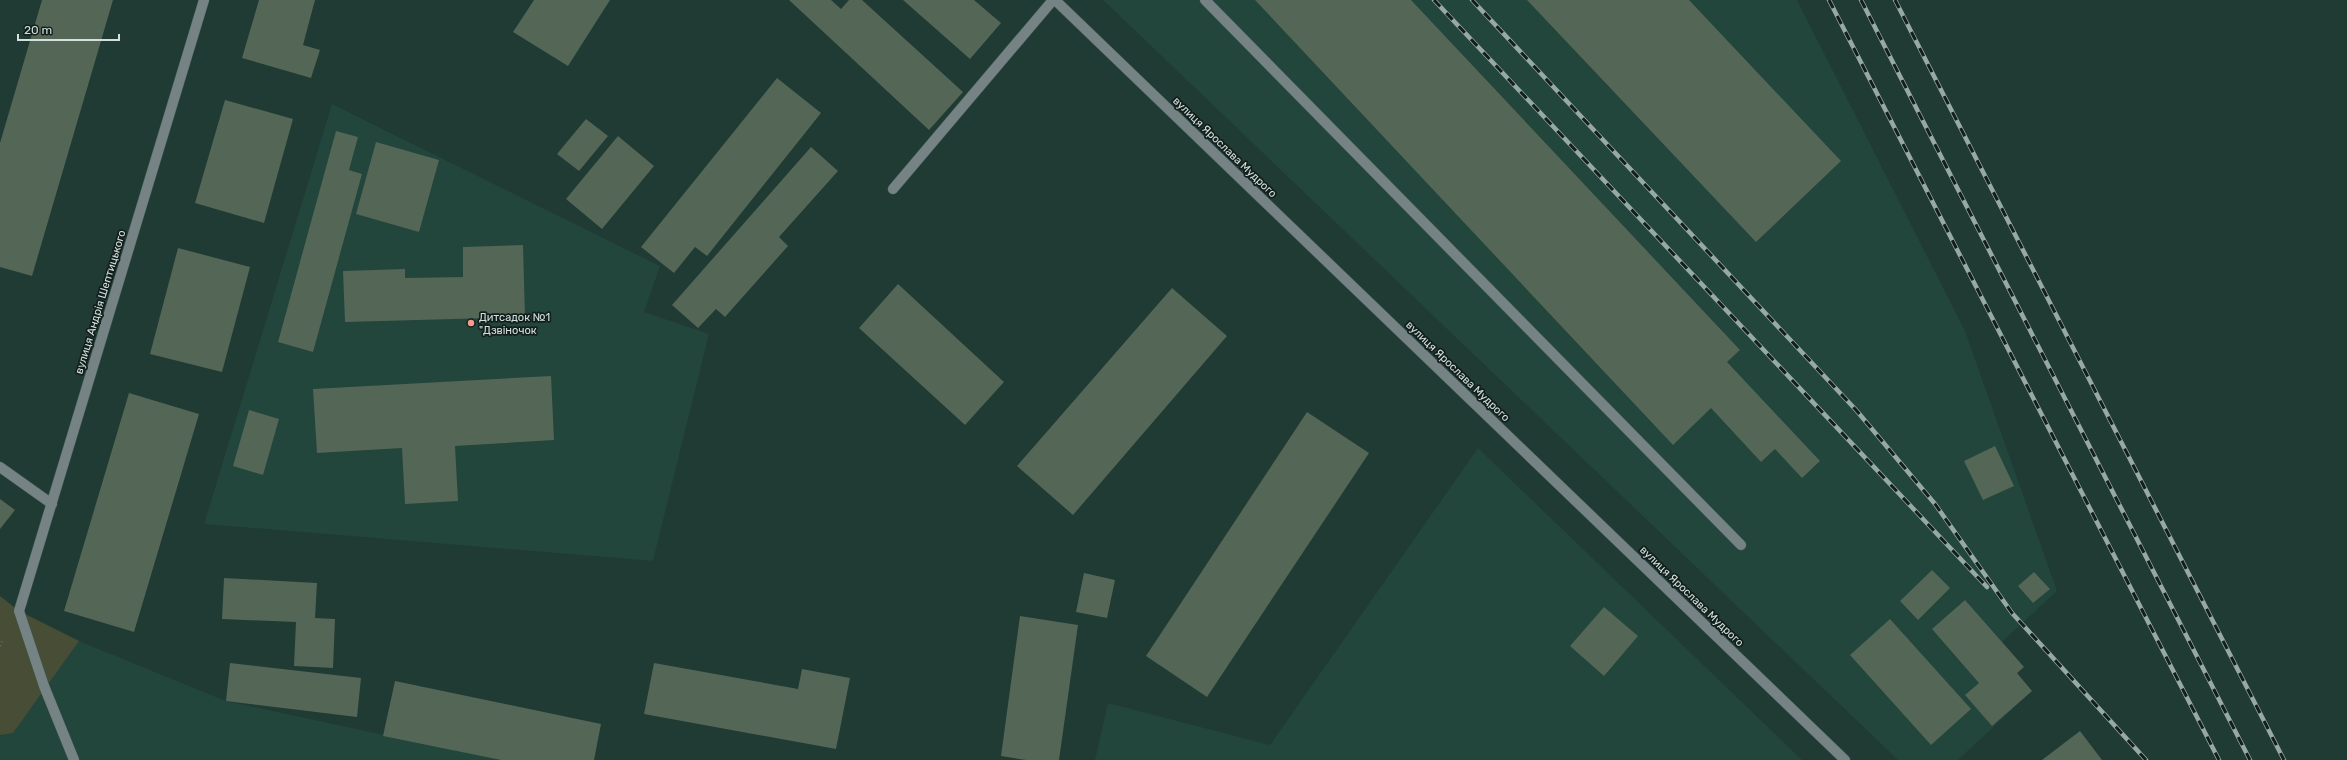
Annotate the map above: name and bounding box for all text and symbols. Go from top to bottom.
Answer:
scale bar [18,16,119,42]
text: 20 m [24,23,52,37]
street label: вулиця Ярослава Мудрого [1170,94,1279,200]
street label: вулиця Андрія Шептицького [72,229,129,376]
place label: Дитсадок №1 "Дзвіночок [479,311,550,337]
marker: Дитсадок №1 "Дзвіночок [466,318,476,328]
street label: вулиця Ярослава Мудрого [1403,318,1512,424]
street label: вулиця Ярослава Мудрого [1637,543,1746,649]

